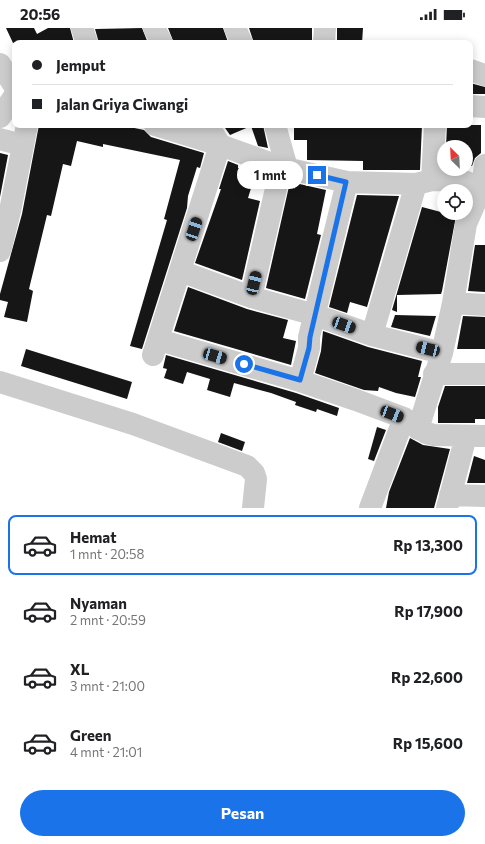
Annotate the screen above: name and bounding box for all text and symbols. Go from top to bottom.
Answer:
text: 20:56 [20,5,60,23]
text: Jemput [56,56,106,74]
text: Jalan Griya Ciwangi [56,95,188,113]
north arrow [437,140,473,176]
map controls [437,140,473,220]
callout: 1 mnt [237,161,303,189]
route end [308,166,326,184]
text: 1 mnt [254,167,286,183]
button: locate [437,184,473,220]
car [185,216,203,242]
car [245,270,263,296]
car [331,315,357,335]
car [415,340,441,358]
car [202,347,228,365]
route start [235,355,253,373]
car [379,404,405,424]
icon: car [22,527,58,563]
text: Hemat [70,528,116,546]
text: Rp 13,300 [393,536,463,554]
text: 1 mnt · 20:58 [70,546,144,562]
icon: car [22,593,58,629]
text: Nyaman [70,594,127,612]
text: Rp 17,900 [394,602,463,620]
text: 2 mnt · 20:59 [70,612,146,628]
icon: car [22,659,58,695]
text: XL [70,660,89,678]
text: Rp 22,600 [391,668,463,686]
text: 3 mnt · 21:00 [70,678,145,694]
icon: car [22,725,58,761]
text: Green [70,726,111,744]
text: Rp 15,600 [393,734,463,752]
text: 4 mnt · 21:01 [70,744,142,760]
button: Pesan [20,790,465,836]

